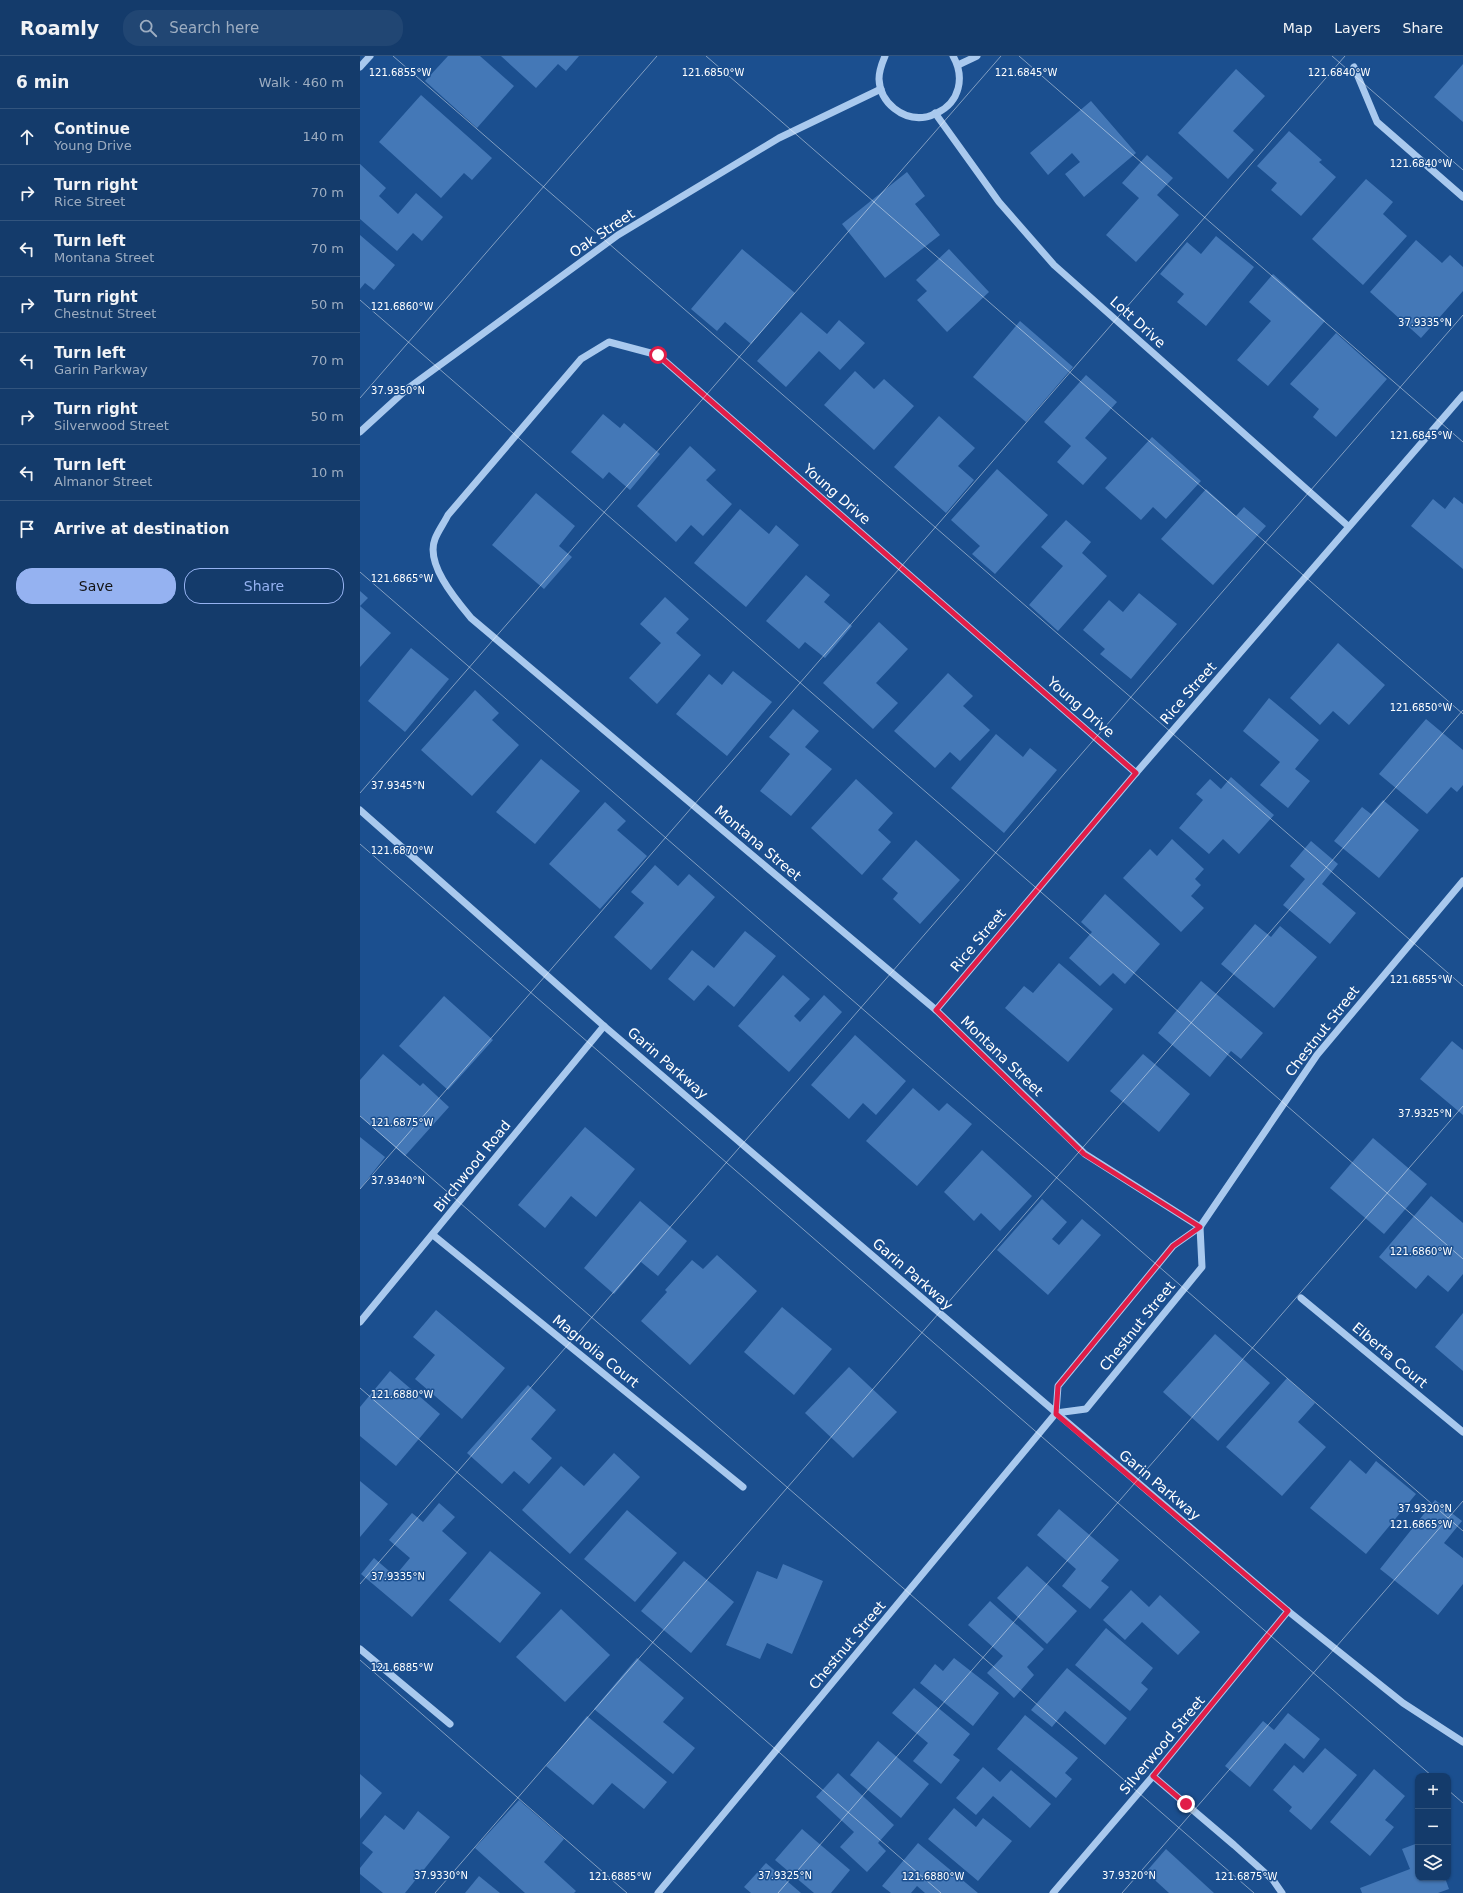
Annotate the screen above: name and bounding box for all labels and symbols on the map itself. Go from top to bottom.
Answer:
text: 121.6855°W [369,67,431,78]
text: 121.6850°W [682,67,744,78]
text: 121.6845°W [995,67,1057,78]
text: 121.6840°W [1308,67,1370,78]
text: 121.6840°W [1390,158,1452,169]
street label: Oak Street [567,205,638,261]
street label: Lott Drive [1107,293,1169,351]
text: 121.6860°W [371,301,433,312]
text: 37.9335°N [1398,317,1452,328]
route start [649,346,667,364]
text: 37.9350°N [371,385,425,396]
text: 121.6845°W [1390,430,1452,441]
street label: Young Drive [799,460,874,527]
text: 121.6865°W [371,573,433,584]
street label: Rice Street [1157,658,1220,727]
street label: Young Drive [1043,673,1118,740]
text: 121.6850°W [1390,702,1452,713]
text: 37.9345°N [371,780,425,791]
street label: Montana Street [711,802,805,884]
text: 121.6870°W [371,845,433,856]
street label: Rice Street [947,905,1009,975]
text: 121.6855°W [1390,974,1452,985]
street label: Chestnut Street [1282,982,1363,1079]
street label: Montana Street [958,1013,1047,1100]
street label: Garin Parkway [625,1024,711,1102]
text: 37.9325°N [1398,1108,1452,1119]
text: 121.6875°W [371,1117,433,1128]
street label: Birchwood Road [430,1117,514,1215]
text: 37.9340°N [371,1175,425,1186]
street label: Garin Parkway [870,1235,956,1313]
text: 121.6860°W [1390,1246,1452,1257]
street label: Chestnut Street [1096,1278,1178,1374]
street label: Magnolia Court [550,1311,643,1391]
street label: Elberta Court [1349,1319,1431,1391]
text: 121.6880°W [371,1389,433,1400]
street label: Garin Parkway [1116,1446,1204,1524]
text: 37.9320°N [1398,1503,1452,1514]
text: 121.6865°W [1390,1519,1452,1530]
text: 37.9335°N [371,1571,425,1582]
street label: Chestnut Street [805,1597,889,1692]
text: 121.6885°W [371,1662,433,1673]
street label: Silverwood Street [1116,1692,1208,1798]
route end [1177,1795,1195,1813]
text: 37.9330°N [414,1870,468,1881]
text: 37.9325°N [758,1870,812,1881]
text: 37.9320°N [1102,1870,1156,1881]
text: 121.6885°W [589,1871,651,1882]
text: 121.6880°W [902,1871,964,1882]
text: 121.6875°W [1215,1871,1277,1882]

